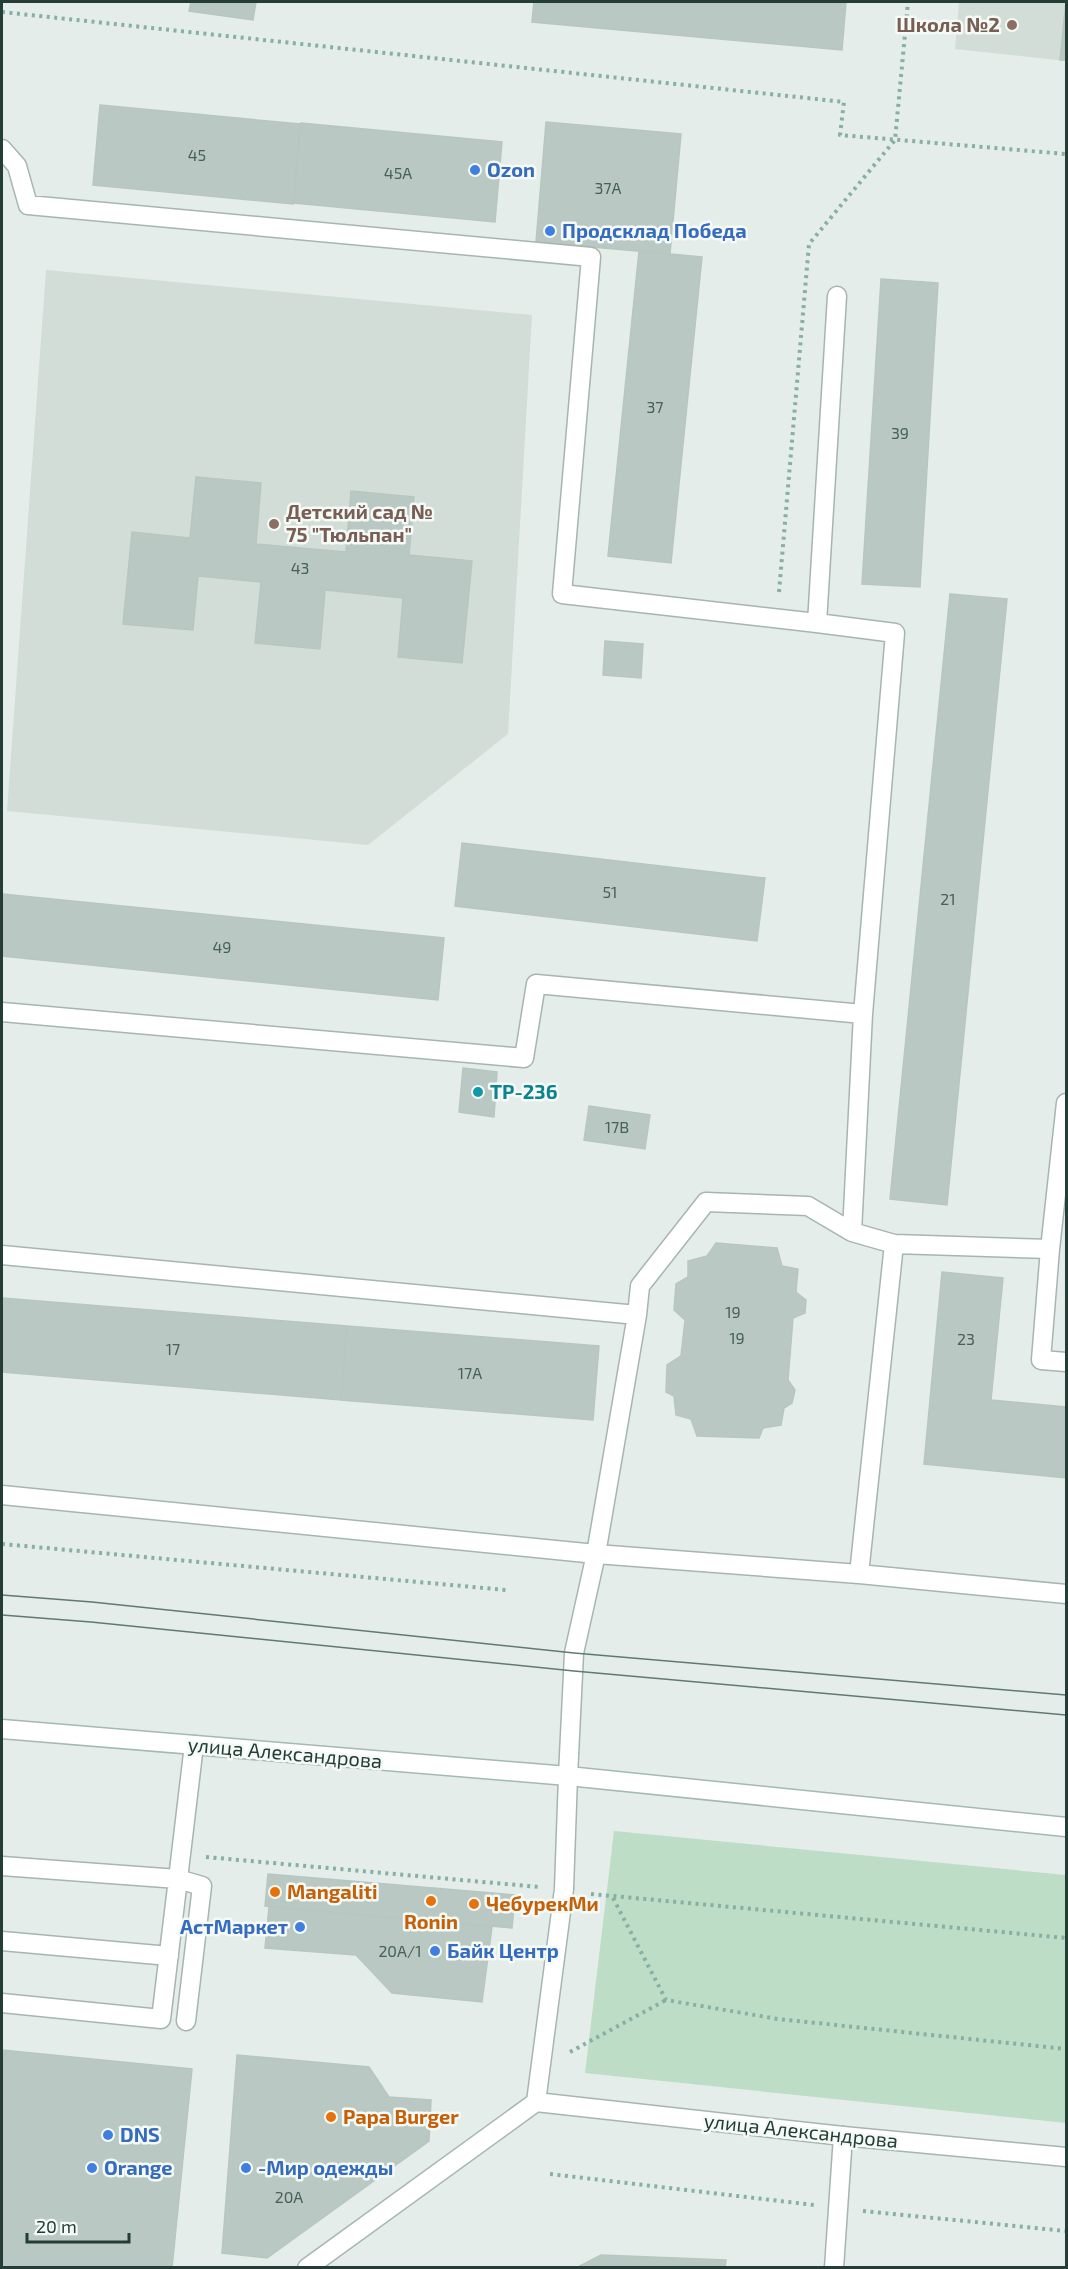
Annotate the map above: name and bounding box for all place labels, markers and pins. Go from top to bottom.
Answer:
place label: Школа №2 [896,12,1000,36]
marker: Школа №2 [1005,18,1019,32]
place label: Ozon [487,157,535,181]
marker: Ozon [468,163,482,177]
place label: Продсклад Победа [562,218,747,242]
marker: Продсклад Победа [543,224,557,238]
place label: Детский сад № 75 "Тюльпан" [286,499,433,546]
marker: Детский сад № 75 "Тюльпан" [267,517,281,531]
place label: ТР-236 [490,1079,557,1103]
marker: ТР-236 [471,1085,485,1099]
place label: Mangaliti [287,1879,377,1903]
marker: Mangaliti [268,1885,282,1899]
place label: ЧебурекМи [486,1891,599,1915]
marker: Ronin [424,1894,438,1908]
marker: ЧебурекМи [467,1897,481,1911]
place label: Ronin [404,1909,458,1933]
place label: АстМаркет [180,1914,288,1938]
marker: АстМаркет [293,1920,307,1934]
place label: Байк Центр [447,1938,559,1962]
marker: Байк Центр [428,1944,442,1958]
place label: Papa Burger [343,2104,459,2128]
marker: Papa Burger [324,2110,338,2124]
place label: DNS [120,2122,160,2146]
marker: DNS [101,2128,115,2142]
place label: Orange [104,2155,172,2179]
place label: -Мир одежды [258,2155,393,2179]
marker: Orange [85,2161,99,2175]
marker: -Мир одежды [239,2161,253,2175]

